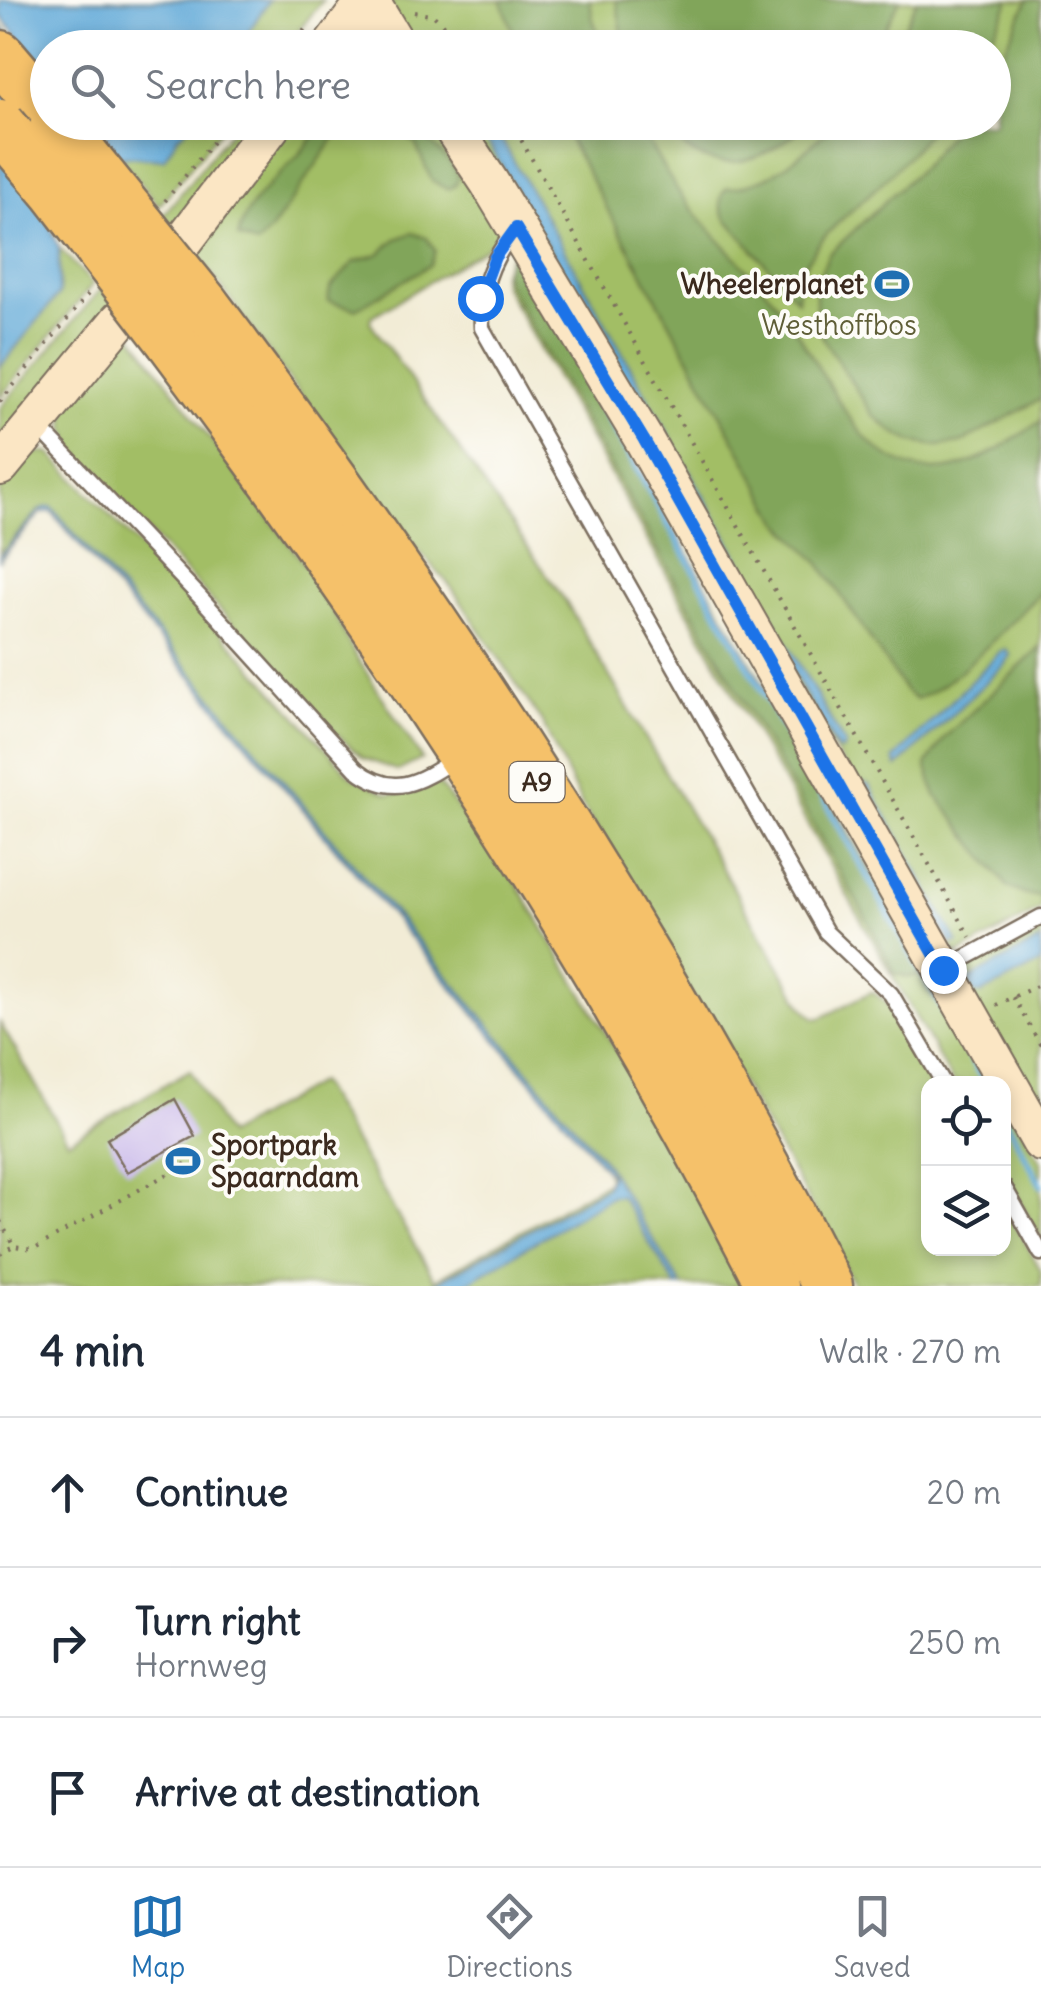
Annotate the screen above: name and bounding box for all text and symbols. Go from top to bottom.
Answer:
search box [30,30,1011,140]
icon: search [65,58,120,113]
text: Search here [145,62,351,109]
sports icon: Wheelerplanet [873,265,911,303]
place label: Wheelerplanet [680,266,865,302]
route start [458,276,504,322]
park label: Westhoffbos [761,307,917,343]
road number: A9 [510,762,564,802]
route end [921,948,967,994]
map controls [921,1076,1011,1256]
button: locate [921,1076,1011,1166]
place label: Sportpark Spaarndam [211,1127,359,1195]
sports icon: Sportpark Spaarndam [164,1142,202,1180]
button: layers [921,1166,1011,1256]
text: 4 min [40,1325,145,1377]
text: Walk · 270 m [819,1331,1001,1372]
icon: ahead [40,1465,95,1520]
text: Continue [135,1469,288,1516]
text: 20 m [927,1472,1001,1513]
text: Turn right [135,1598,301,1645]
icon: right [40,1615,95,1670]
text: 250 m [908,1622,1001,1663]
text: Hornweg [135,1645,268,1686]
icon: arrive [40,1765,95,1820]
text: Arrive at destination [135,1769,480,1816]
tab: Map [130,1889,185,1985]
tab: Directions [446,1889,573,1985]
tab: Saved [834,1889,911,1985]

